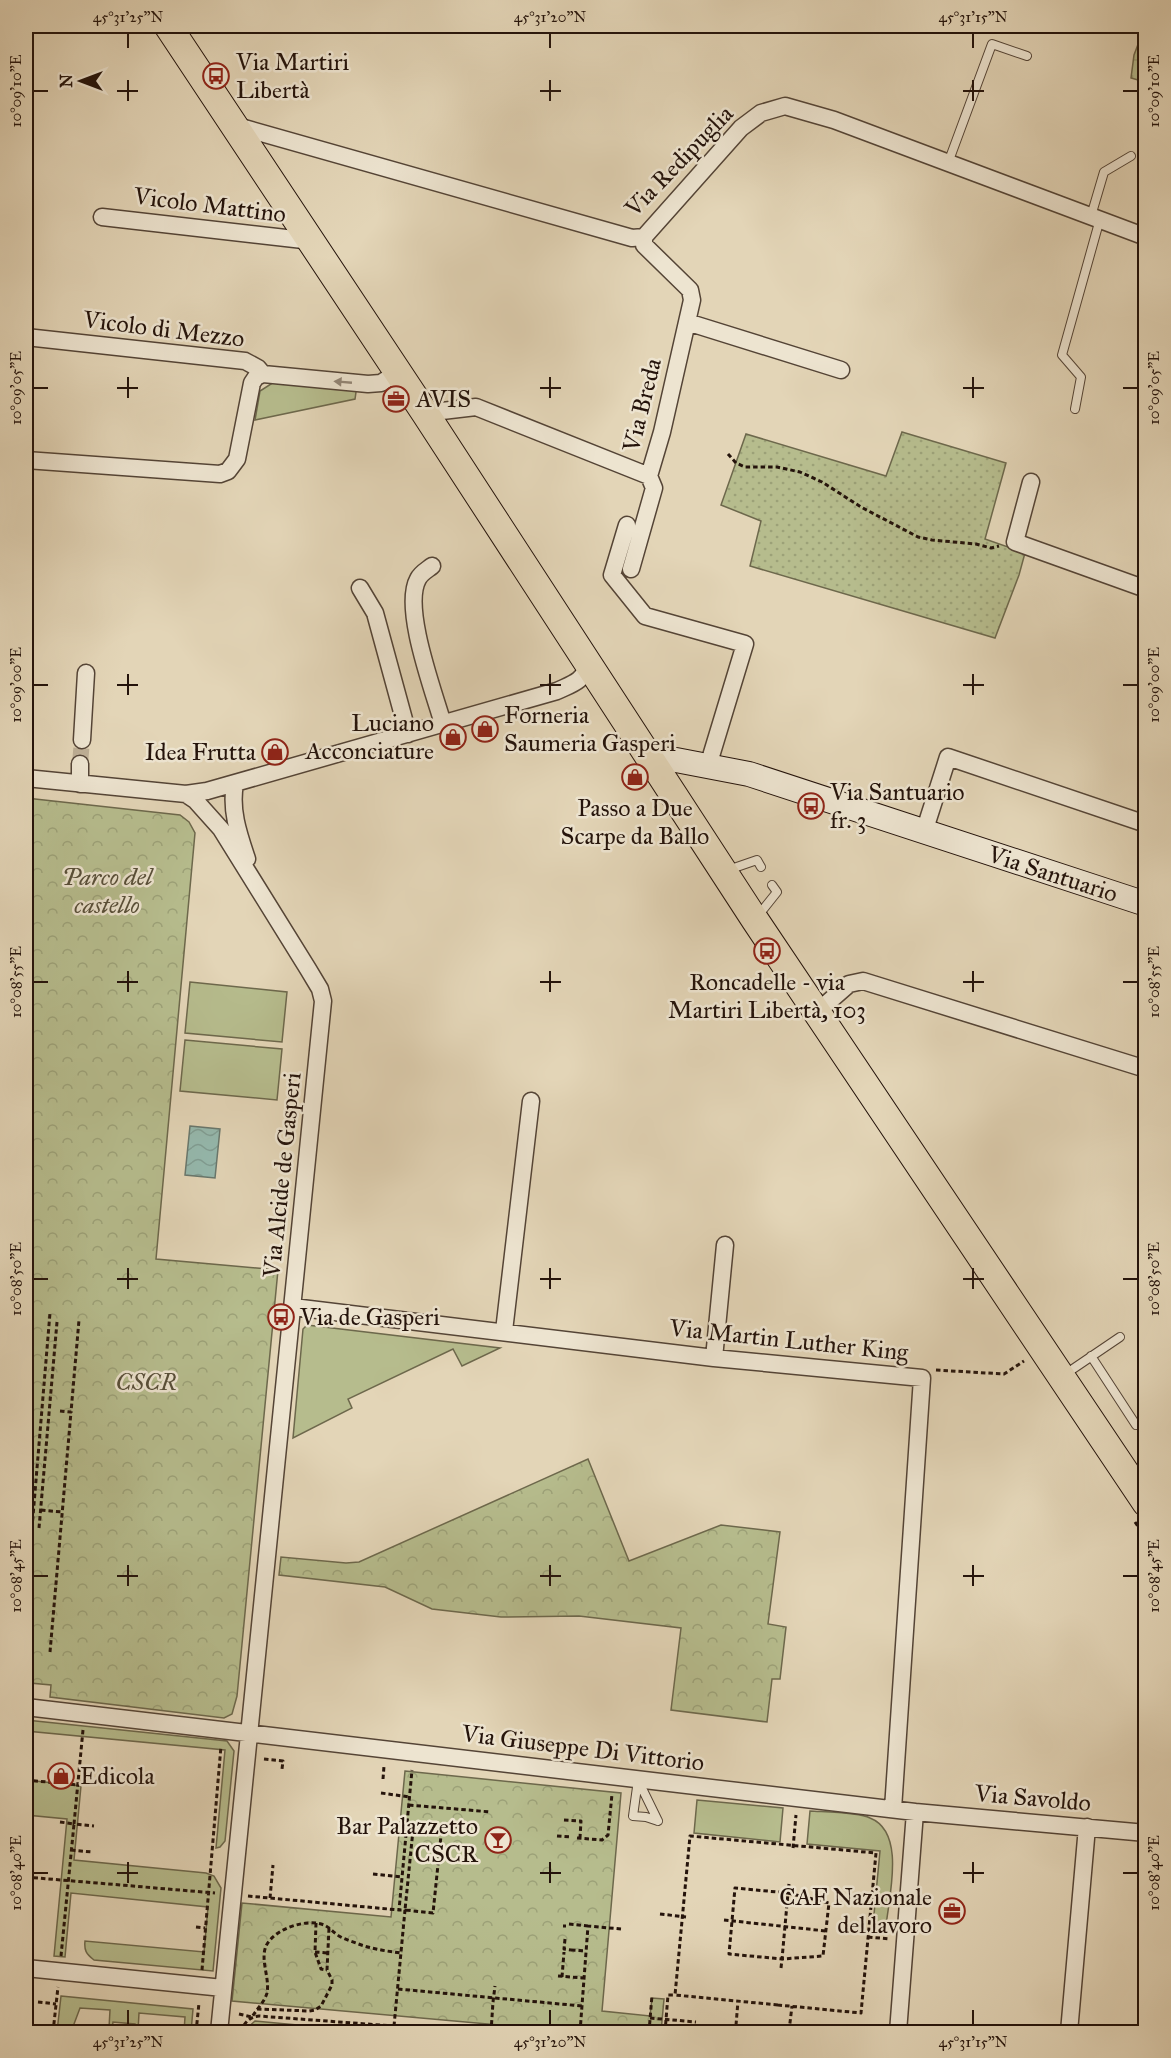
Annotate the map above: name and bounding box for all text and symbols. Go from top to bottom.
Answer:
text: 45°31'25"N [93,8,163,26]
text: 45°31'20"N [514,8,586,26]
text: 45°31'15"N [939,8,1008,26]
place label: Via Martiri Libertà [235,47,350,105]
north arrow [51,51,111,111]
text: 10°09'10"E [7,54,25,127]
text: 10°09'10"E [1145,54,1163,127]
bus stop icon: Via Martiri Libertà [201,61,231,91]
text: N [57,74,76,88]
street label: Via Redipuglia [618,98,740,224]
street label: Vicolo Mattino [131,181,288,229]
street label: Vicolo di Mezzo [81,304,246,354]
text: 10°09'05"E [7,351,25,425]
text: 10°09'05"E [1145,351,1163,425]
street label: Via Breda [616,354,668,456]
one-way arrow [333,377,352,387]
office icon: AVIS [381,384,411,414]
place label: AVIS [415,384,471,414]
text: 10°09'00"E [7,647,25,723]
text: 10°09'00"E [1145,647,1163,723]
place label: Forneria Saumeria Gasperi [504,700,676,758]
place label: Luciano Acconciature [304,708,434,766]
shop icon: Forneria Saumeria Gasperi [470,714,500,744]
shop icon: Luciano Acconciature [438,722,468,752]
place label: Idea Frutta [145,737,257,767]
shop icon: Idea Frutta [260,737,290,767]
shop icon: Passo a Due Scarpe da Ballo [620,762,650,792]
place label: Via Santuario fr. 3 [829,777,965,835]
bus stop icon: Via Santuario fr. 3 [796,791,826,821]
place label: Passo a Due Scarpe da Ballo [561,793,709,851]
street label: Via Santuario [983,839,1122,909]
park label: Parco del castello [62,862,155,920]
bus stop icon: Roncadelle - via Martiri Libertà, 103 [752,936,782,966]
text: 10°08'55"E [7,946,25,1018]
text: 10°08'55"E [1145,946,1163,1018]
place label: Roncadelle - via Martiri Libertà, 103 [668,967,866,1025]
street label: Via Alcide de Gasperi [256,1070,308,1280]
text: 10°08'50"E [7,1242,25,1316]
text: 10°08'50"E [1145,1242,1163,1316]
bus stop icon: Via de Gasperi [266,1302,296,1332]
place label: Via de Gasperi [299,1302,440,1332]
street label: Via Martin Luther King [667,1312,911,1368]
park label: CSCR [116,1367,176,1397]
text: 10°08'45"E [7,1539,25,1613]
text: 10°08'45"E [1145,1539,1163,1613]
street label: Via Giuseppe Di Vittorio [459,1718,706,1778]
shop icon: Edicola [46,1761,76,1791]
place label: Edicola [80,1761,156,1791]
street label: Via Savoldo [973,1778,1092,1818]
place label: Bar Palazzetto CSCR [336,1811,479,1869]
bar icon: Bar Palazzetto CSCR [483,1825,513,1855]
text: 10°08'40"E [7,1835,25,1911]
text: 10°08'40"E [1145,1835,1163,1911]
place label: CAF Nazionale del lavoro [779,1882,932,1940]
office icon: CAF Nazionale del lavoro [937,1896,967,1926]
text: 45°31'25"N [93,2033,163,2051]
text: 45°31'20"N [514,2033,586,2051]
text: 45°31'15"N [939,2033,1008,2051]

